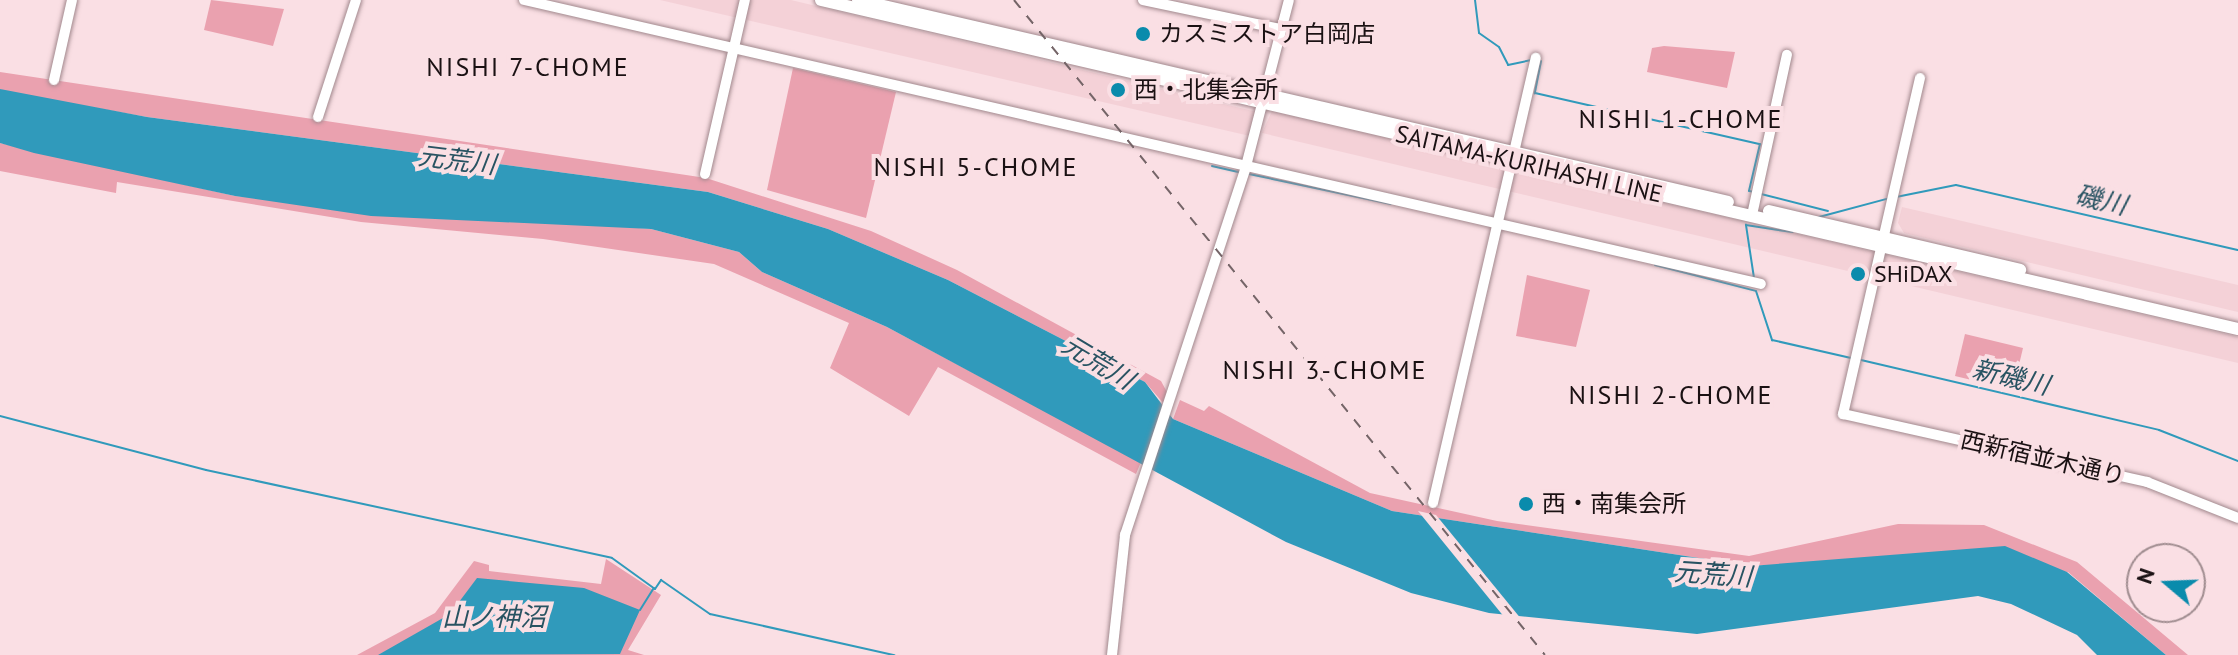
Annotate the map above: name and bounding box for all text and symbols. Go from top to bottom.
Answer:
place label: カスミストア白岡店 [1159,20,1375,48]
marker: カスミストア白岡店 [1134,25,1152,43]
district label: NISHI 7-CHOME [426,51,630,83]
place label: 西・北集会所 [1134,76,1278,104]
marker: 西・北集会所 [1109,81,1127,99]
district label: NISHI 1-CHOME [1579,103,1783,135]
street label: SAITAMA-KURIHASHI LINE [1393,119,1665,209]
water label: 元荒川 [416,140,498,180]
district label: NISHI 5-CHOME [874,151,1078,183]
water label: 磯川 [2072,179,2130,221]
place label: SHiDAX [1874,260,1953,288]
marker: SHiDAX [1849,265,1867,283]
water label: 元荒川 [1057,329,1139,395]
water label: 新磯川 [1969,353,2053,401]
district label: NISHI 3-CHOME [1223,354,1427,386]
district label: NISHI 2-CHOME [1569,379,1773,411]
street label: 西新宿並木通り [1958,425,2128,491]
place label: 西・南集会所 [1542,490,1686,518]
marker: 西・南集会所 [1517,495,1535,513]
north arrow [2126,543,2206,623]
water label: 元荒川 [1673,556,1753,592]
text: N [2130,564,2161,587]
water label: 山ノ神沼 [442,601,546,633]

